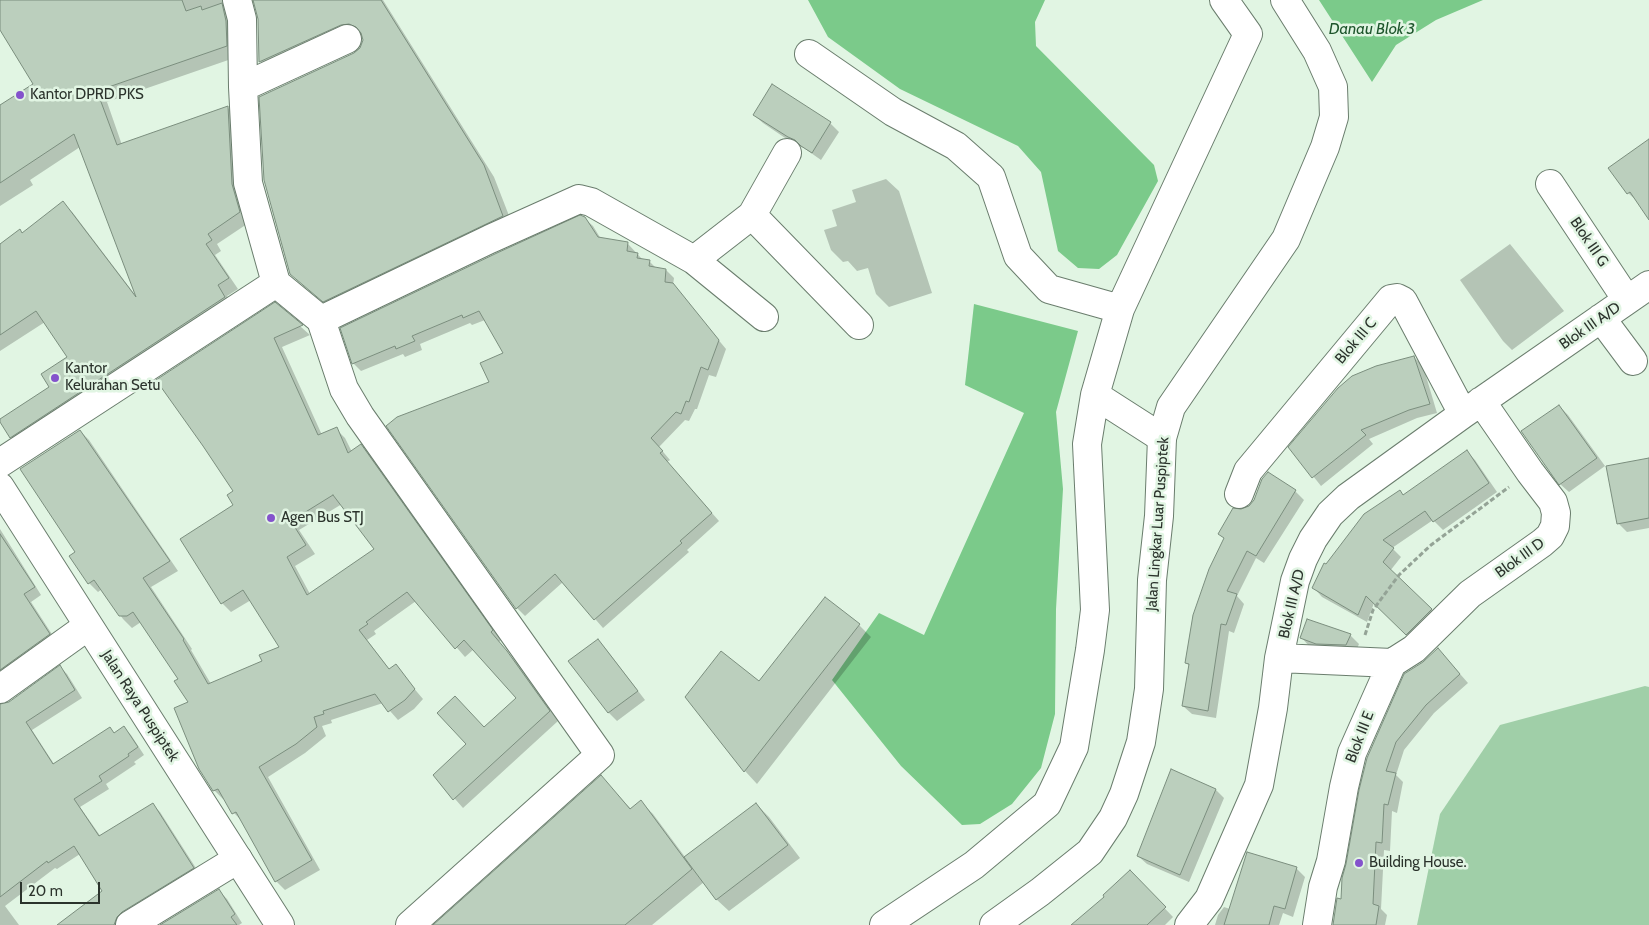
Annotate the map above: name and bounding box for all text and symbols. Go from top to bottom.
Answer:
water label: Danau Blok 3 [1329,19,1415,39]
place label: Kantor DPRD PKS [30,86,144,104]
marker: Kantor DPRD PKS [14,89,26,101]
street label: Blok III G [1566,214,1612,270]
street label: Blok III A/D [1556,298,1624,354]
street label: Blok III C [1332,314,1380,368]
place label: Kantor Kelurahan Setu [65,360,160,395]
marker: Kantor Kelurahan Setu [49,372,61,384]
street label: Jalan Lingkar Luar Puspiptek [1143,436,1173,612]
place label: Agen Bus STJ [281,509,364,527]
marker: Agen Bus STJ [265,512,277,524]
street label: Blok III D [1492,534,1548,582]
street label: Blok III A/D [1275,568,1309,640]
street label: Jalan Raya Puspiptek [97,647,183,765]
street label: Blok III E [1342,709,1378,765]
place label: Building House. [1369,854,1467,872]
marker: Building House. [1353,857,1365,869]
scale bar [22,872,102,904]
text: 20 m [28,882,63,900]

